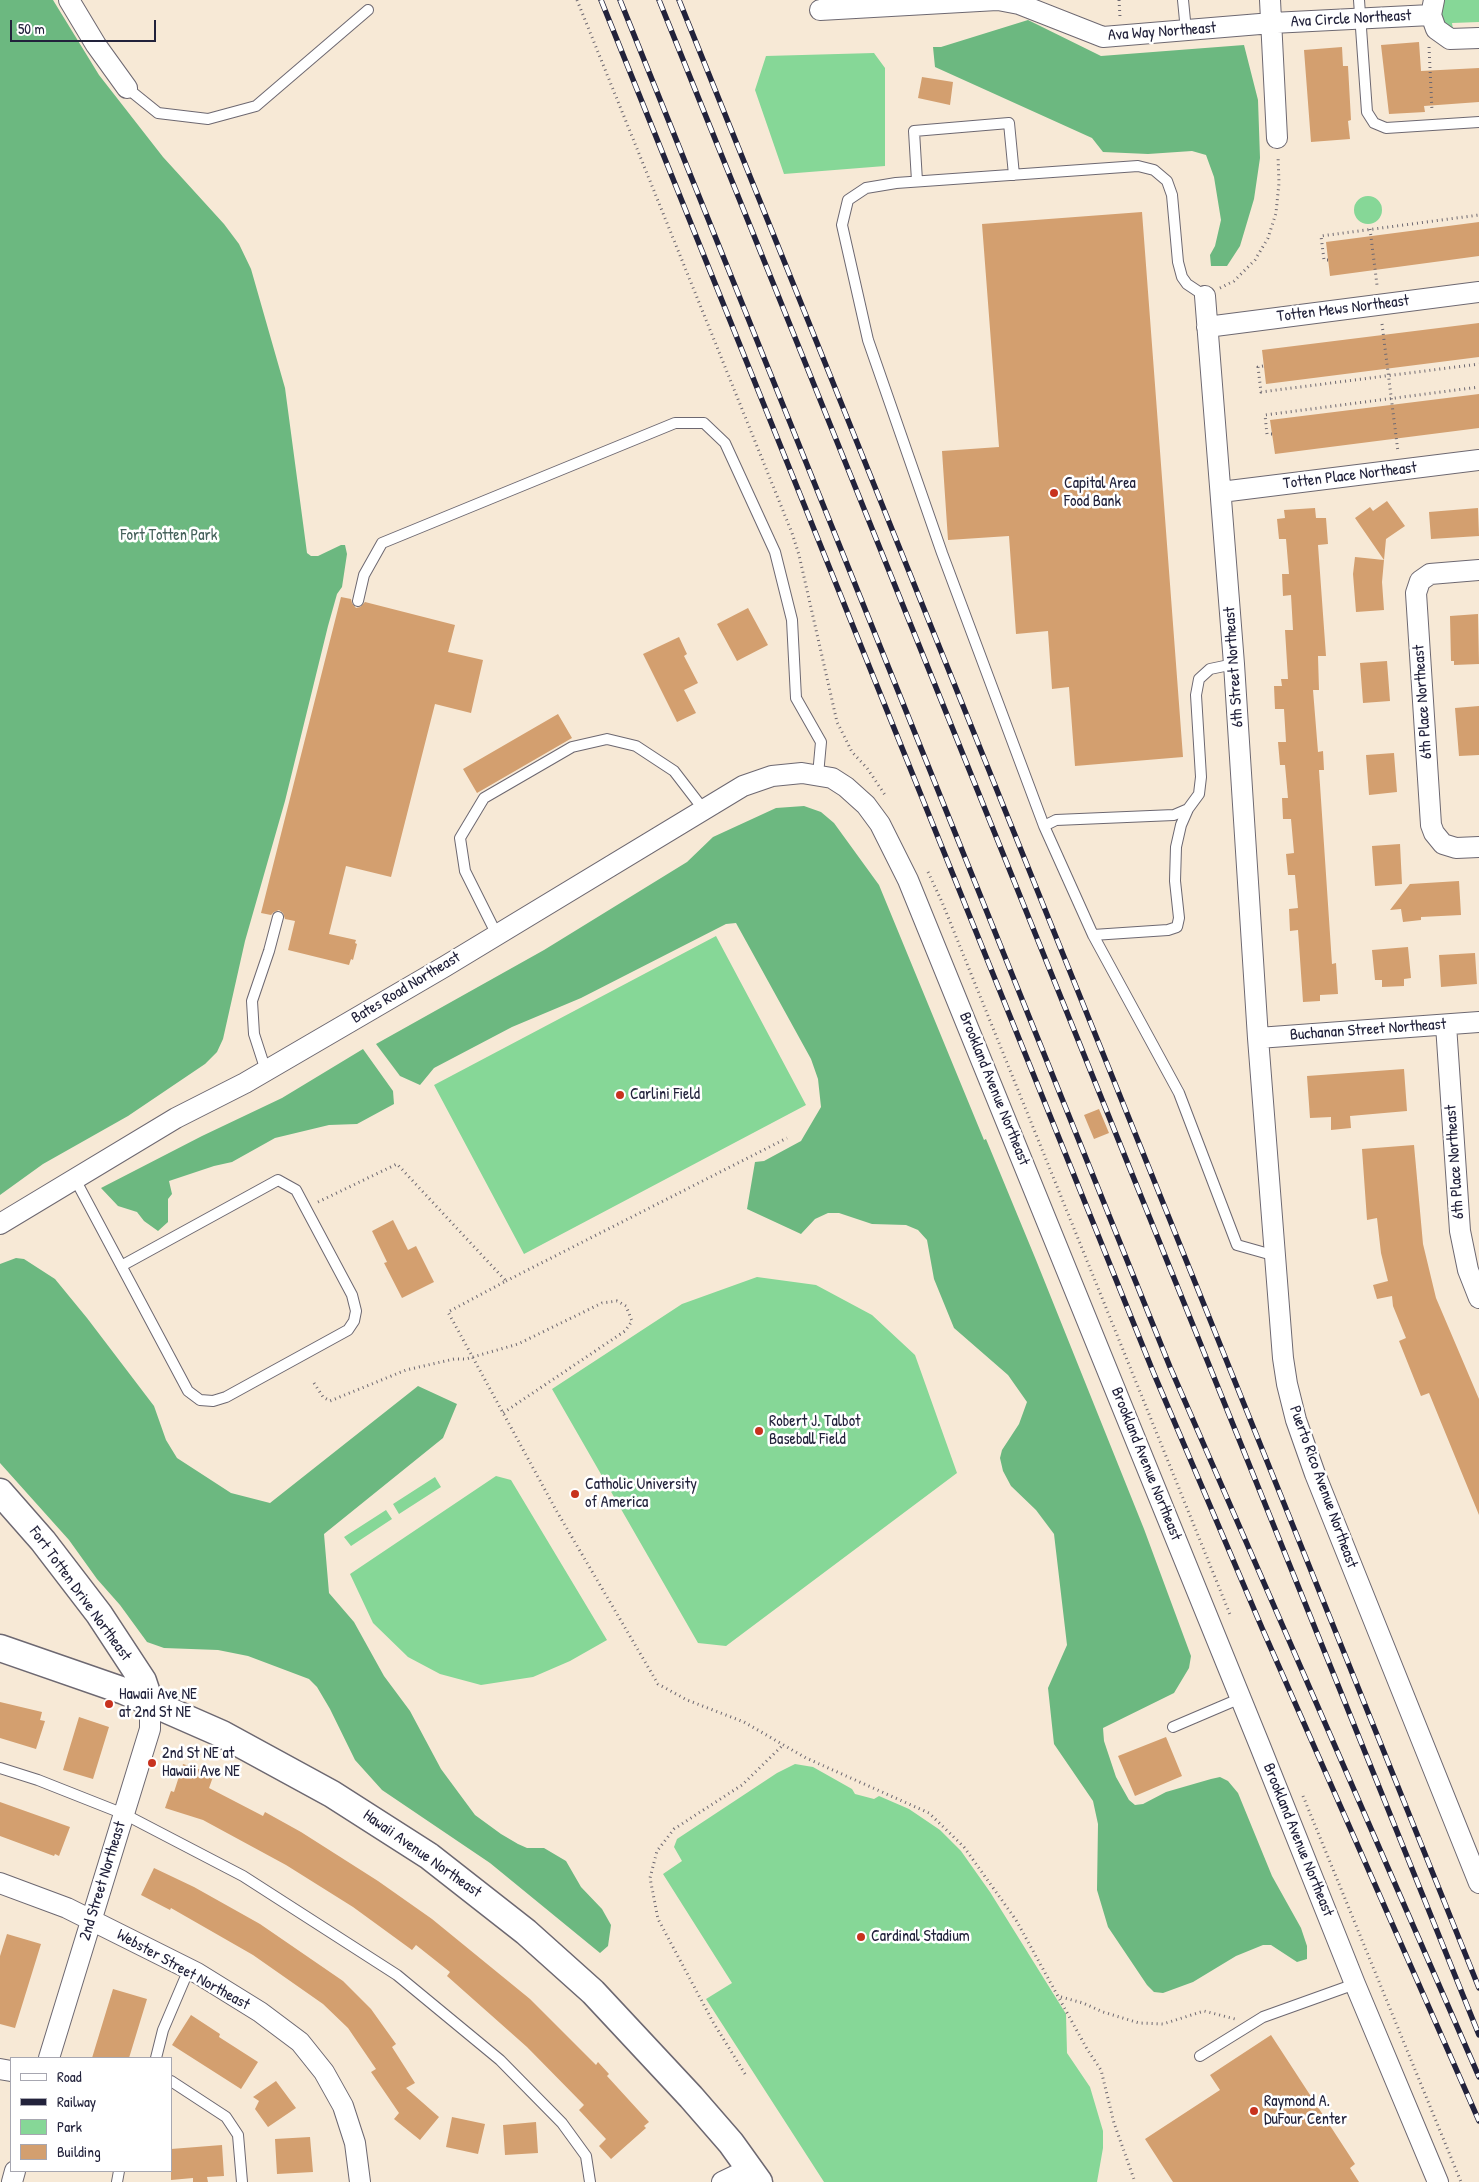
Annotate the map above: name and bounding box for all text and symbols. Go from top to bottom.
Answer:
street label: Ava Circle Northeast [1290,6,1412,32]
scale bar [12,10,159,42]
text: 50 m [18,18,45,39]
street label: Ava Way Northeast [1107,19,1217,45]
street label: Totten Mews Northeast [1276,291,1410,327]
street label: Totten Place Northeast [1282,458,1418,494]
place label: Capital Area Food Bank [1064,474,1136,512]
marker: Capital Area Food Bank [1048,487,1060,499]
park label: Fort Totten Park [121,526,217,546]
street label: 6th Street Northeast [1220,606,1248,728]
street label: 6th Place Northeast [1409,644,1437,760]
street label: Bates Road Northeast [348,948,464,1028]
street label: Brookland Avenue Northeast [954,1010,1034,1168]
street label: Buchanan Street Northeast [1289,1015,1447,1045]
place label: Carlini Field [630,1085,700,1105]
marker: Carlini Field [614,1089,626,1101]
street label: 6th Place Northeast [1441,1104,1469,1220]
street label: Brookland Avenue Northeast [1106,1385,1186,1543]
street label: Puerto Rico Avenue Northeast [1285,1403,1361,1571]
place label: Robert J. Talbot Baseball Field [769,1412,861,1450]
marker: Robert J. Talbot Baseball Field [753,1425,765,1437]
place label: Catholic University of America [585,1475,697,1513]
marker: Catholic University of America [569,1488,581,1500]
street label: Fort Totten Drive Northeast [25,1523,135,1665]
place label: Hawaii Ave NE at 2nd St NE [119,1685,197,1723]
marker: Hawaii Ave NE at 2nd St NE [103,1698,115,1710]
place label: 2nd St NE at Hawaii Ave NE [162,1744,240,1782]
marker: 2nd St NE at Hawaii Ave NE [146,1757,158,1769]
street label: Brookland Avenue Northeast [1258,1761,1338,1919]
street label: Hawaii Avenue Northeast [359,1806,485,1902]
street label: 2nd Street Northeast [76,1819,130,1943]
street label: Webster Street Northeast [113,1925,253,2015]
place label: Cardinal Stadium [871,1927,970,1947]
marker: Cardinal Stadium [855,1931,867,1943]
legend [10,2057,172,2172]
text: Road [57,2066,82,2087]
text: Railway [57,2091,96,2112]
place label: Raymond A. DuFour Center [1264,2092,1347,2130]
marker: Raymond A. DuFour Center [1248,2105,1260,2117]
text: Park [57,2116,82,2137]
text: Building [57,2141,101,2162]

